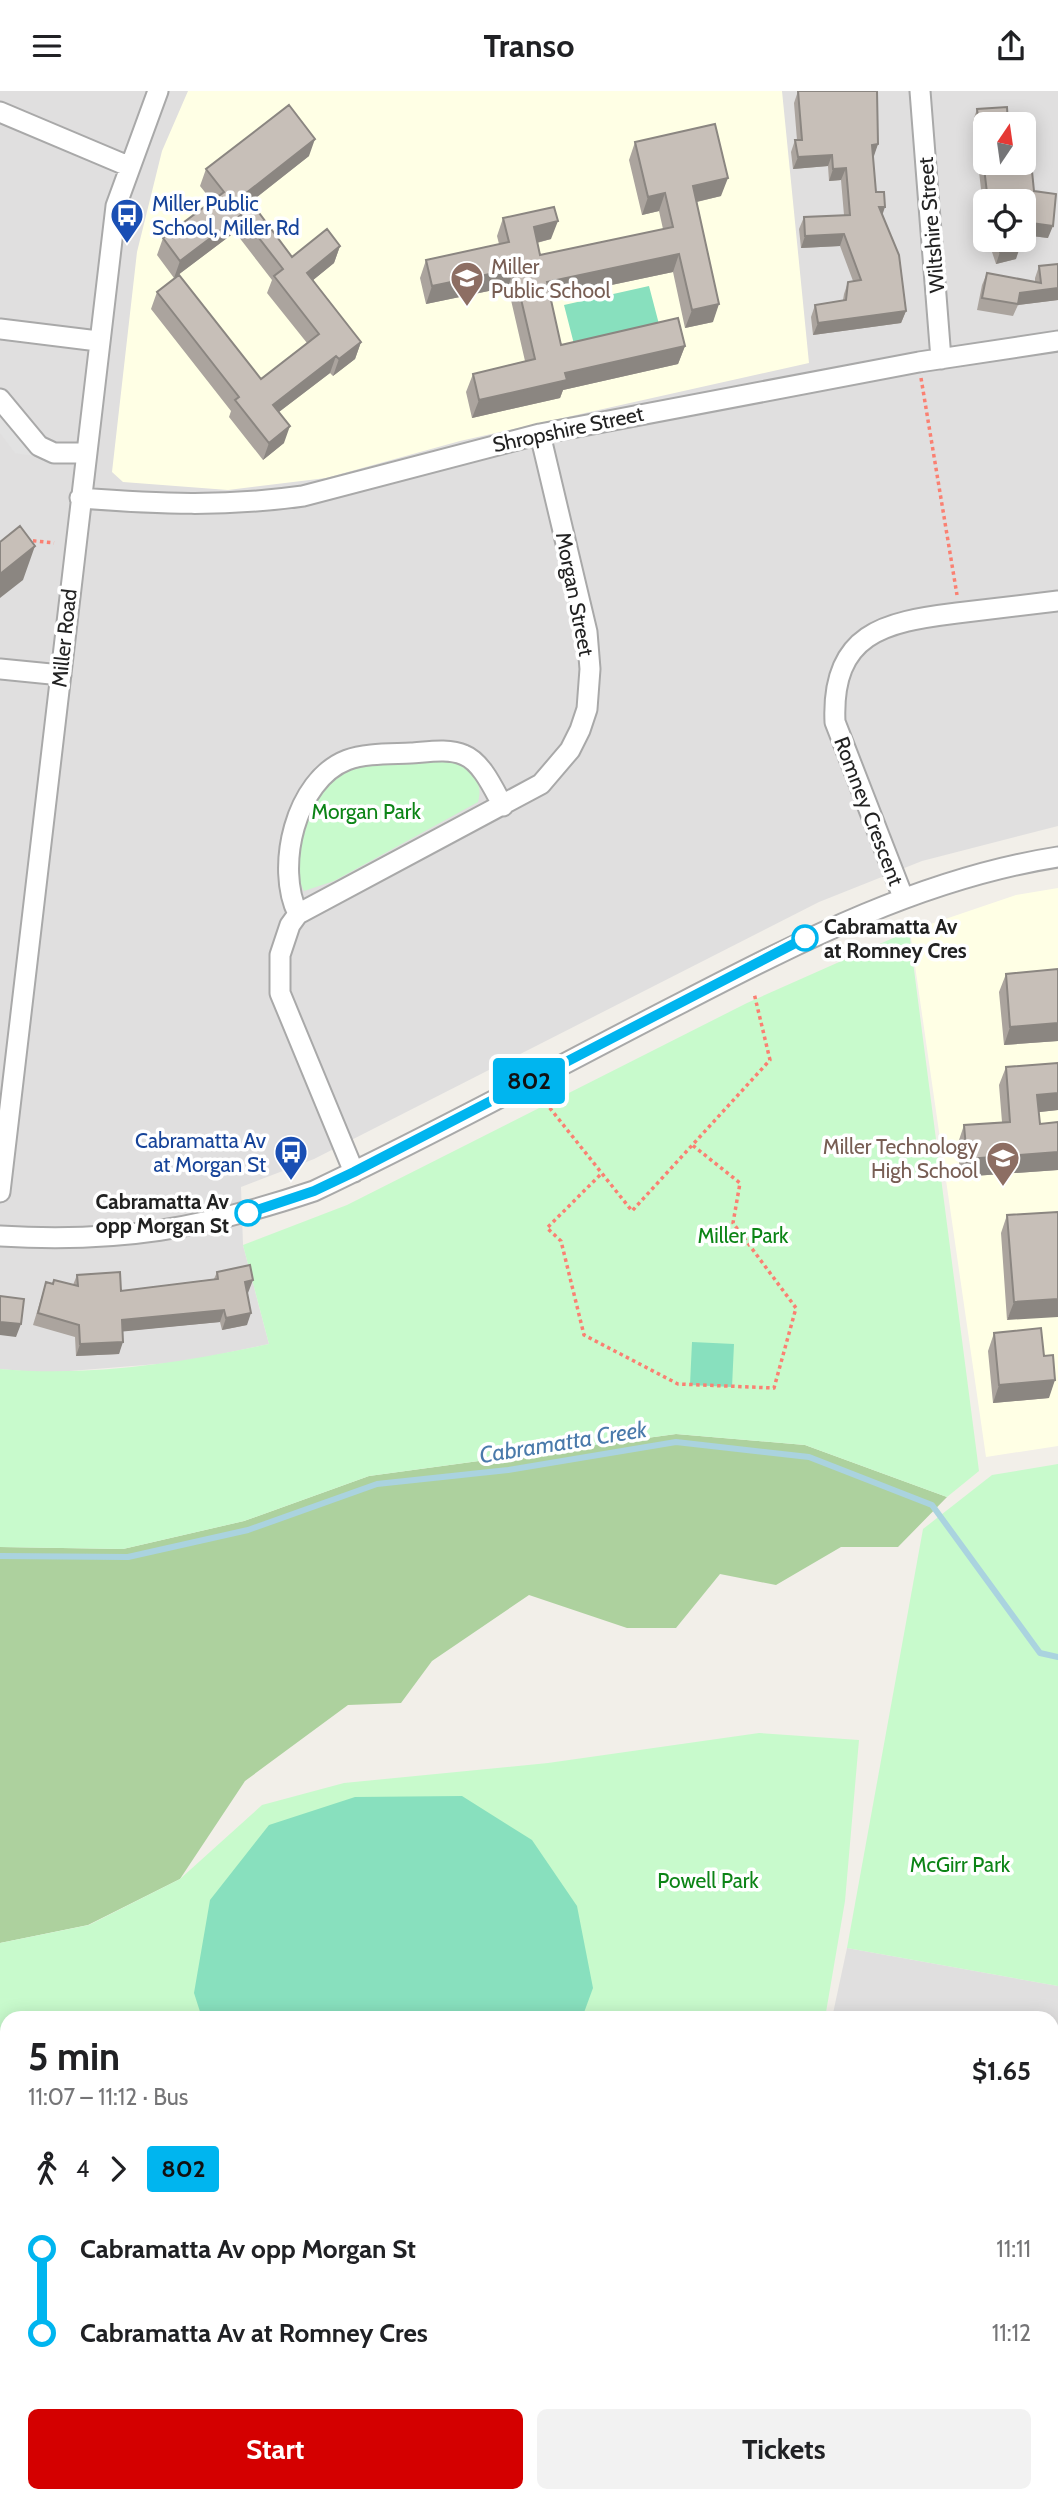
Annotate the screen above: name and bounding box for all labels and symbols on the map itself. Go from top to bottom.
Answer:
north arrow [973,112,1036,175]
street label: Wiltshire Street [913,156,949,294]
place label: Miller Public School, Miller Rd [152,191,300,240]
bus stop icon: Miller Public School, Miller Rd [108,196,146,245]
place label: Miller Public School [491,254,610,303]
school or university icon: Miller Public School [448,259,486,308]
street label: Shropshire Street [490,401,646,457]
street label: Morgan Street [551,530,599,658]
street label: Miller Road [46,588,82,688]
street label: Romney Crescent [829,733,909,889]
park label: Morgan Park [311,799,421,824]
place label: Cabramatta Av at Romney Cres [824,914,967,963]
marker: Cabramatta Av at Romney Cres [792,925,818,951]
line badge: 802 [489,1058,569,1104]
place label: Cabramatta Av at Morgan St [135,1128,267,1177]
bus stop icon: Cabramatta Av at Morgan St [272,1133,310,1182]
place label: Miller Technology High School [823,1134,978,1183]
school or university icon: Miller Technology High School [984,1139,1022,1188]
place label: Cabramatta Av opp Morgan St [96,1189,230,1238]
marker: Cabramatta Av opp Morgan St [235,1200,261,1226]
park label: Miller Park [697,1223,789,1248]
water label: Cabramatta Creek [477,1415,650,1469]
park label: McGirr Park [910,1852,1011,1877]
park label: Powell Park [657,1868,759,1893]

